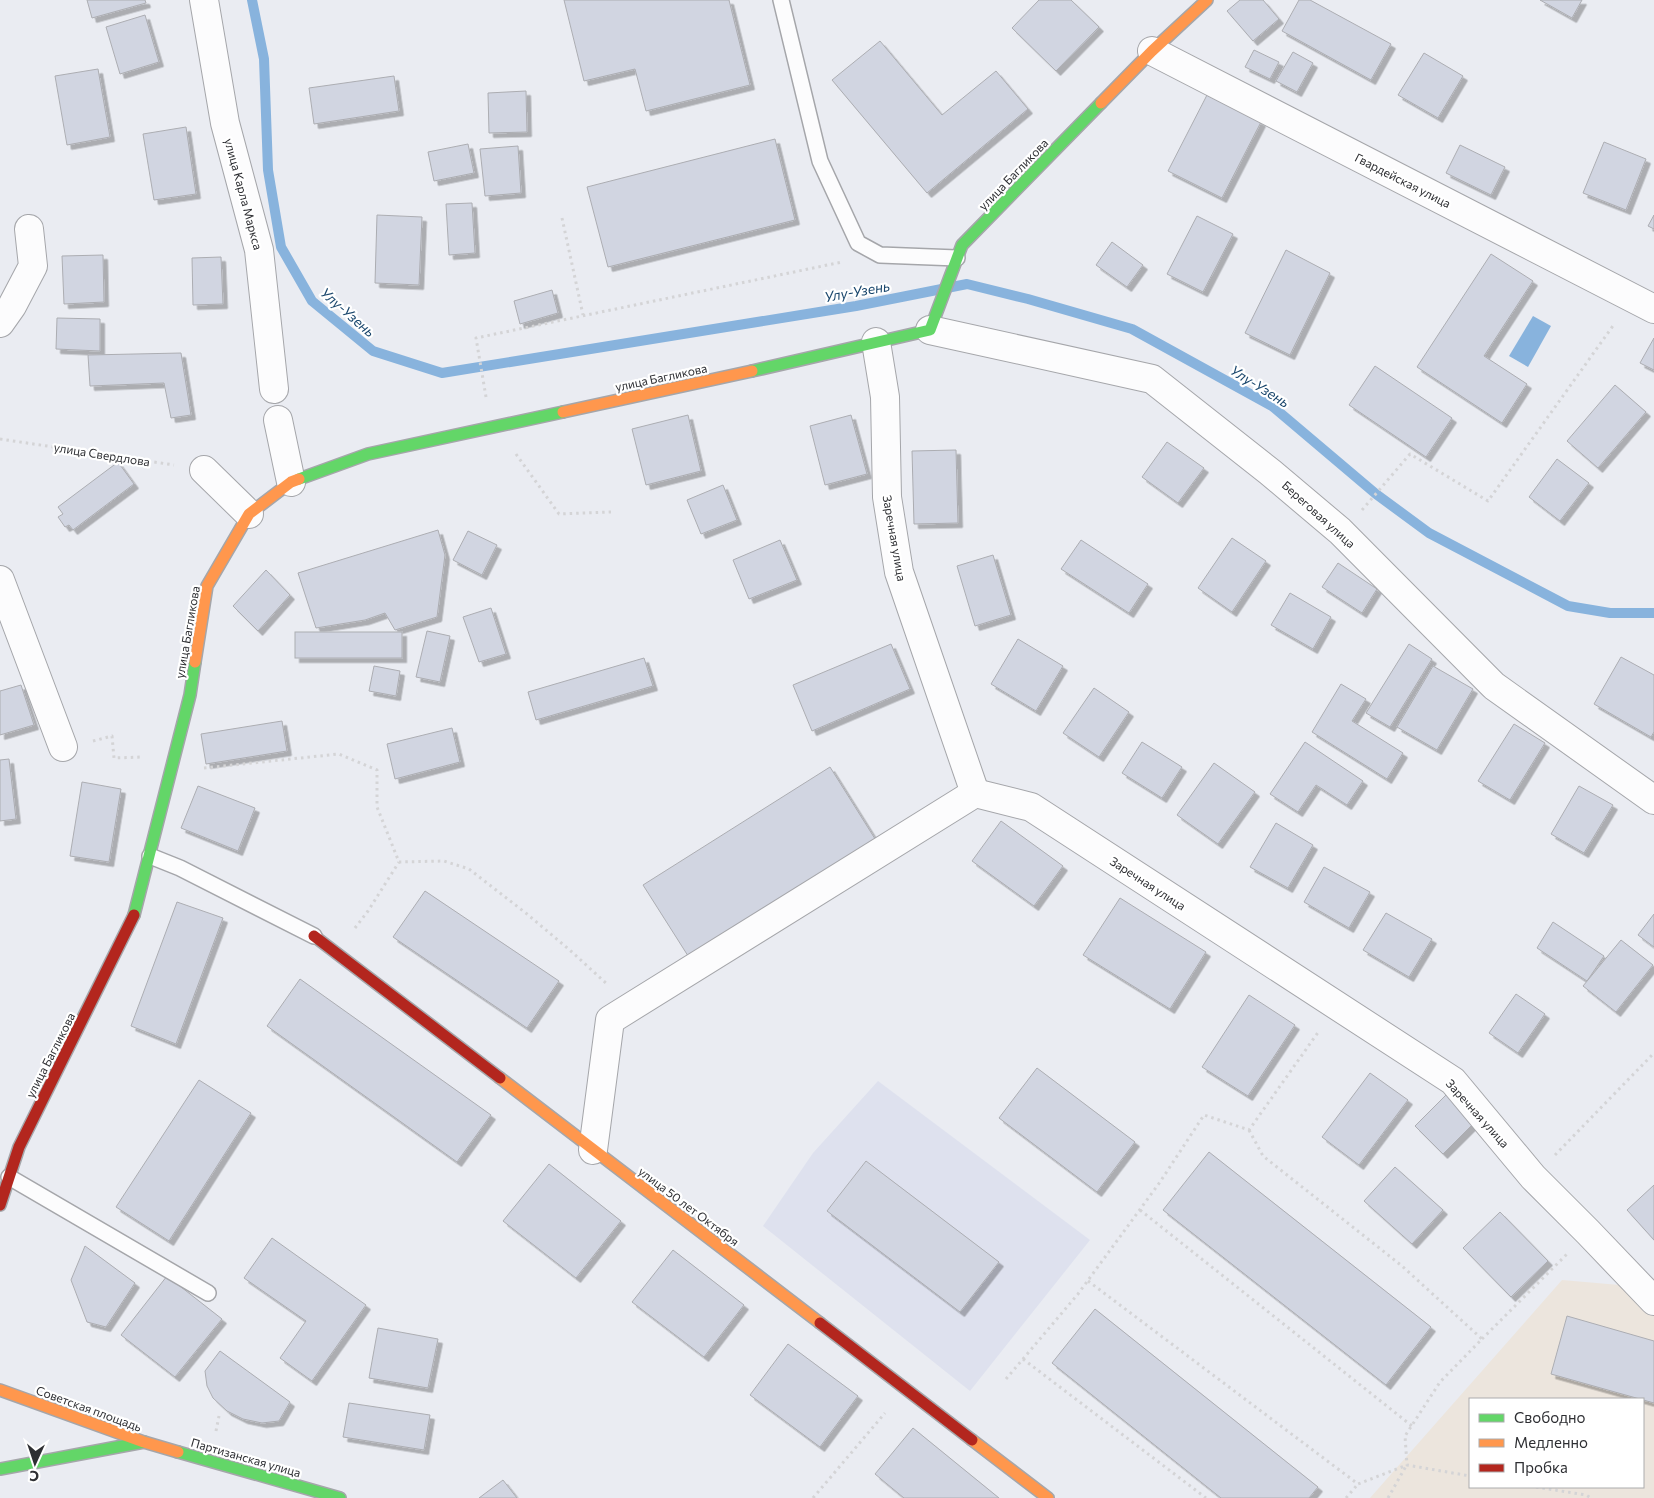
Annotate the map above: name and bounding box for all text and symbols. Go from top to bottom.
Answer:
street label: улица Багликова [975,135,1051,213]
street label: улица Карла Маркса [222,137,266,251]
street label: Гвардейская улица [1353,150,1453,210]
water label: Улу-Узень [823,277,891,305]
water label: Улу-Узень [317,284,379,340]
street label: улица Багликова [614,360,708,394]
water label: Улу-Узень [1227,361,1293,411]
street label: улица Свердлова [53,439,151,469]
street label: Береговая улица [1280,477,1358,551]
street label: Заречная улица [881,494,909,582]
street label: улица Багликова [172,585,202,679]
street label: Заречная улица [1108,853,1188,913]
street label: улица Багликова [23,1010,77,1100]
street label: Заречная улица [1444,1076,1512,1150]
street label: улица 50 лет Октября [636,1164,742,1248]
street label: Советская площадь [34,1382,144,1434]
legend [1469,1398,1644,1488]
text: Свободно [1514,1408,1585,1426]
text: Медленно [1514,1433,1588,1451]
street label: Партизанская улица [190,1435,302,1479]
north arrow [10,1438,60,1488]
text: Пробка [1514,1458,1568,1476]
text: С [29,1468,40,1485]

